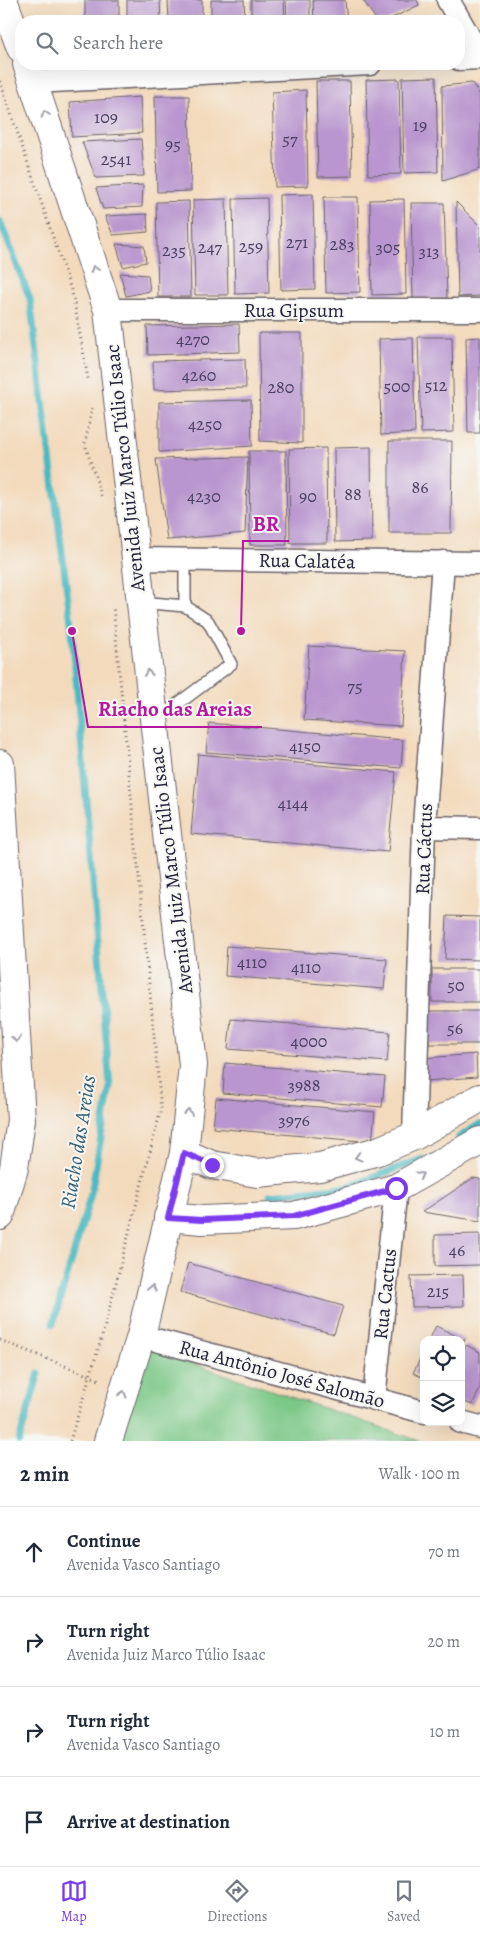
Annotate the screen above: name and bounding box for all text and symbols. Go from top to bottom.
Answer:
search box [15,15,465,70]
icon: search [33,29,61,57]
text: Search here [73,30,163,56]
house number: 109 [94,105,118,129]
one-way arrow [40,111,50,119]
house number: 19 [413,113,427,137]
house number: 57 [282,127,298,151]
house number: 95 [165,132,181,156]
house number: 2541 [101,147,131,171]
house number: 271 [286,230,308,254]
house number: 283 [330,232,354,256]
house number: 259 [239,234,263,258]
house number: 247 [198,235,223,259]
house number: 305 [376,235,400,259]
house number: 235 [162,238,186,262]
house number: 313 [418,239,440,263]
one-way arrow [90,265,100,274]
street label: Rua Gipsum [244,297,345,324]
house number: 4270 [176,327,210,351]
street label: Avenida Juiz Marco Túlio Isaac [99,343,152,594]
house number: 4260 [182,363,216,387]
house number: 512 [425,373,448,397]
house number: 500 [384,374,410,398]
house number: 280 [268,375,294,399]
house number: 4250 [188,412,222,436]
house number: 86 [411,475,429,499]
house number: 88 [344,482,362,506]
house number: 4230 [187,484,221,508]
house number: 90 [299,484,317,508]
callout: BR [243,505,289,541]
text: BR [253,510,280,538]
street label: Rua Calatéa [258,547,356,575]
one-way arrow [143,668,154,676]
house number: 75 [347,674,363,698]
callout: Riacho das Areias [88,691,262,727]
text: Riacho das Areias [98,695,252,723]
house number: 4150 [289,734,321,758]
street label: Avenida Juiz Marco Túlio Isaac [142,745,200,996]
house number: 4144 [278,791,308,815]
street label: Rua Cáctus [409,803,439,895]
house number: 4110 [237,950,267,974]
house number: 4110 [291,955,321,979]
house number: 50 [447,973,465,997]
house number: 56 [447,1016,463,1040]
house number: 4000 [291,1029,327,1053]
one-way arrow [11,1036,22,1044]
water label: Riacho das Areias [54,1073,102,1211]
house number: 3988 [287,1073,321,1097]
one-way arrow [182,1108,193,1116]
house number: 3976 [278,1108,310,1132]
one-way arrow [354,1151,362,1161]
route end [201,1154,224,1177]
one-way arrow [414,1171,423,1181]
route start [385,1177,408,1200]
house number: 46 [449,1238,465,1262]
street label: Rua Cactus [367,1247,403,1341]
house number: 215 [427,1279,449,1303]
one-way arrow [146,1284,157,1293]
street label: Rua Antônio José Salomão [176,1334,388,1414]
map controls [420,1336,465,1426]
button: locate [420,1336,465,1381]
button: layers [420,1381,465,1426]
one-way arrow [117,1391,127,1399]
text: 2 min [20,1460,69,1488]
text: Walk · 100 m [379,1463,460,1485]
text: Continue [67,1528,141,1554]
icon: ahead [20,1538,48,1566]
text: 70 m [428,1541,460,1563]
text: Avenida Vasco Santiago [67,1554,220,1576]
text: Turn right [67,1618,149,1644]
icon: right [20,1628,48,1656]
text: 20 m [427,1631,460,1653]
text: Avenida Juiz Marco Túlio Isaac [67,1644,266,1666]
text: Turn right [67,1708,149,1734]
icon: right [20,1718,48,1746]
text: 10 m [430,1721,460,1743]
text: Avenida Vasco Santiago [67,1734,220,1756]
icon: arrive [20,1808,48,1836]
text: Arrive at destination [67,1809,230,1835]
tab: Map [60,1877,88,1926]
tab: Directions [207,1877,267,1926]
tab: Saved [387,1877,420,1926]

